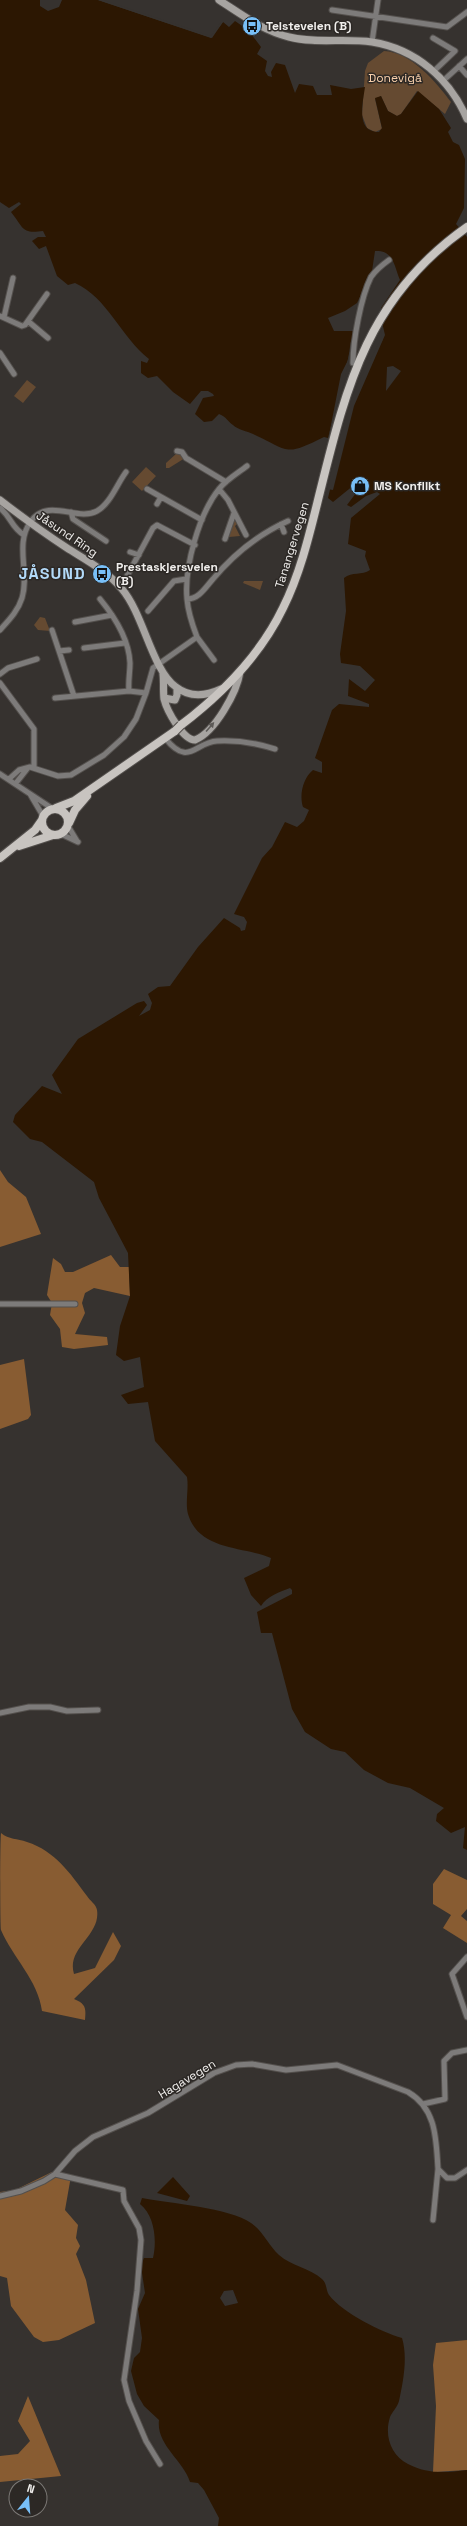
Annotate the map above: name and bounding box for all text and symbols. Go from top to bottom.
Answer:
bus stop icon: Teisteveien (B) [241,15,263,37]
place label: Teisteveien (B) [266,18,352,34]
park label: Donevigå [368,70,422,86]
shop icon: MS Konflikt [349,475,371,497]
place label: MS Konflikt [374,478,440,494]
street label: Tanangervegen [271,500,313,590]
street label: Jåsund Ring [33,507,101,561]
place label: Prestaskjersveien (B) [116,559,218,589]
district label: JÅSUND [18,563,86,584]
bus stop icon: Prestaskjersveien (B) [91,563,113,585]
one-way arrow [206,721,215,732]
street label: Hagavegen [155,2056,219,2102]
north arrow [8,2478,48,2518]
text: N [25,2481,36,2496]

